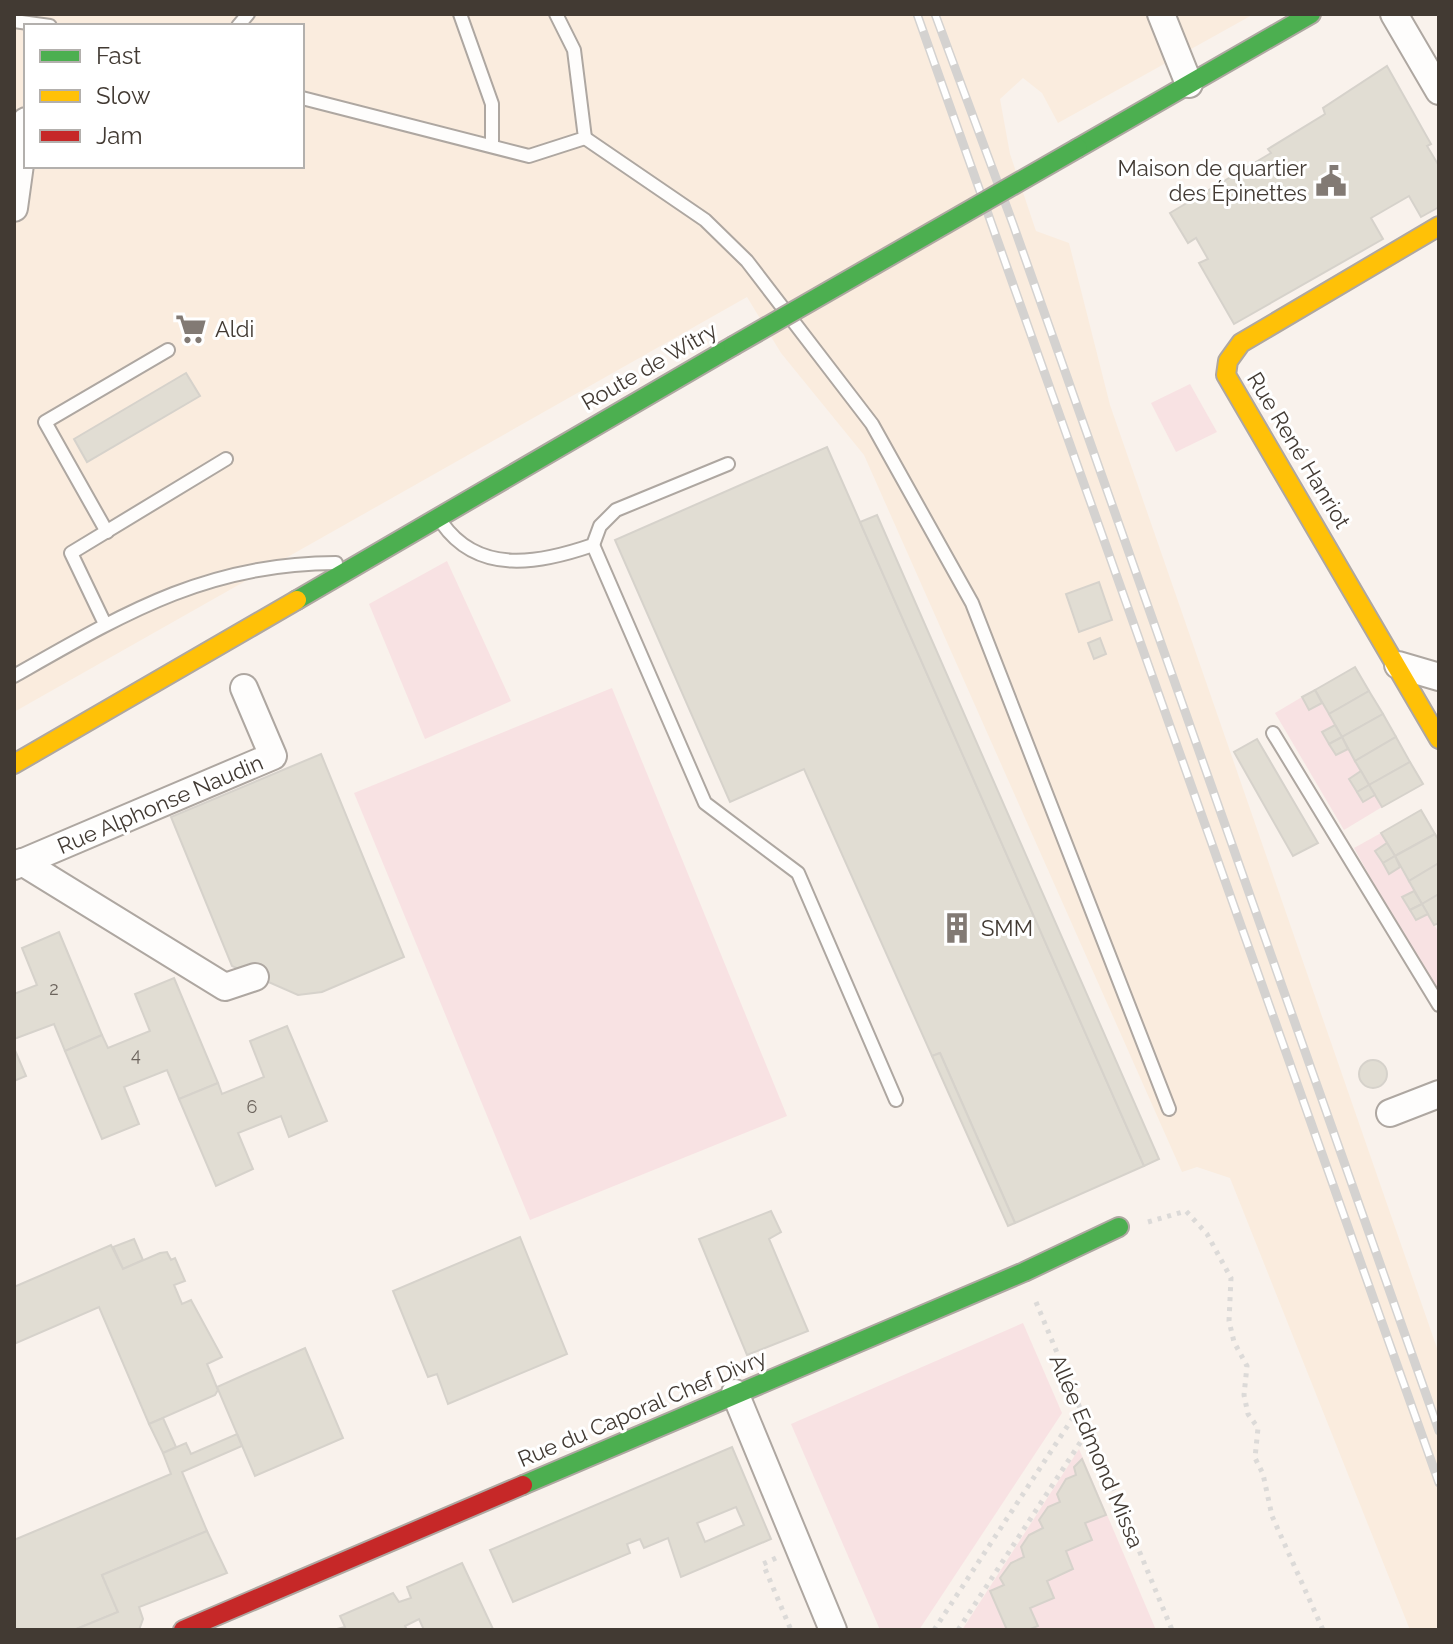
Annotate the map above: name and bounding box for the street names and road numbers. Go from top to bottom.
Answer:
street label: Route de Witry [577,317,721,415]
street label: Rue René Hanriot [1242,367,1356,533]
street label: Rue Alphonse Naudin [53,749,267,859]
street label: Rue du Caporal Chef Divry [514,1344,770,1472]
street label: Allée Edmond Missa [1044,1350,1150,1552]

